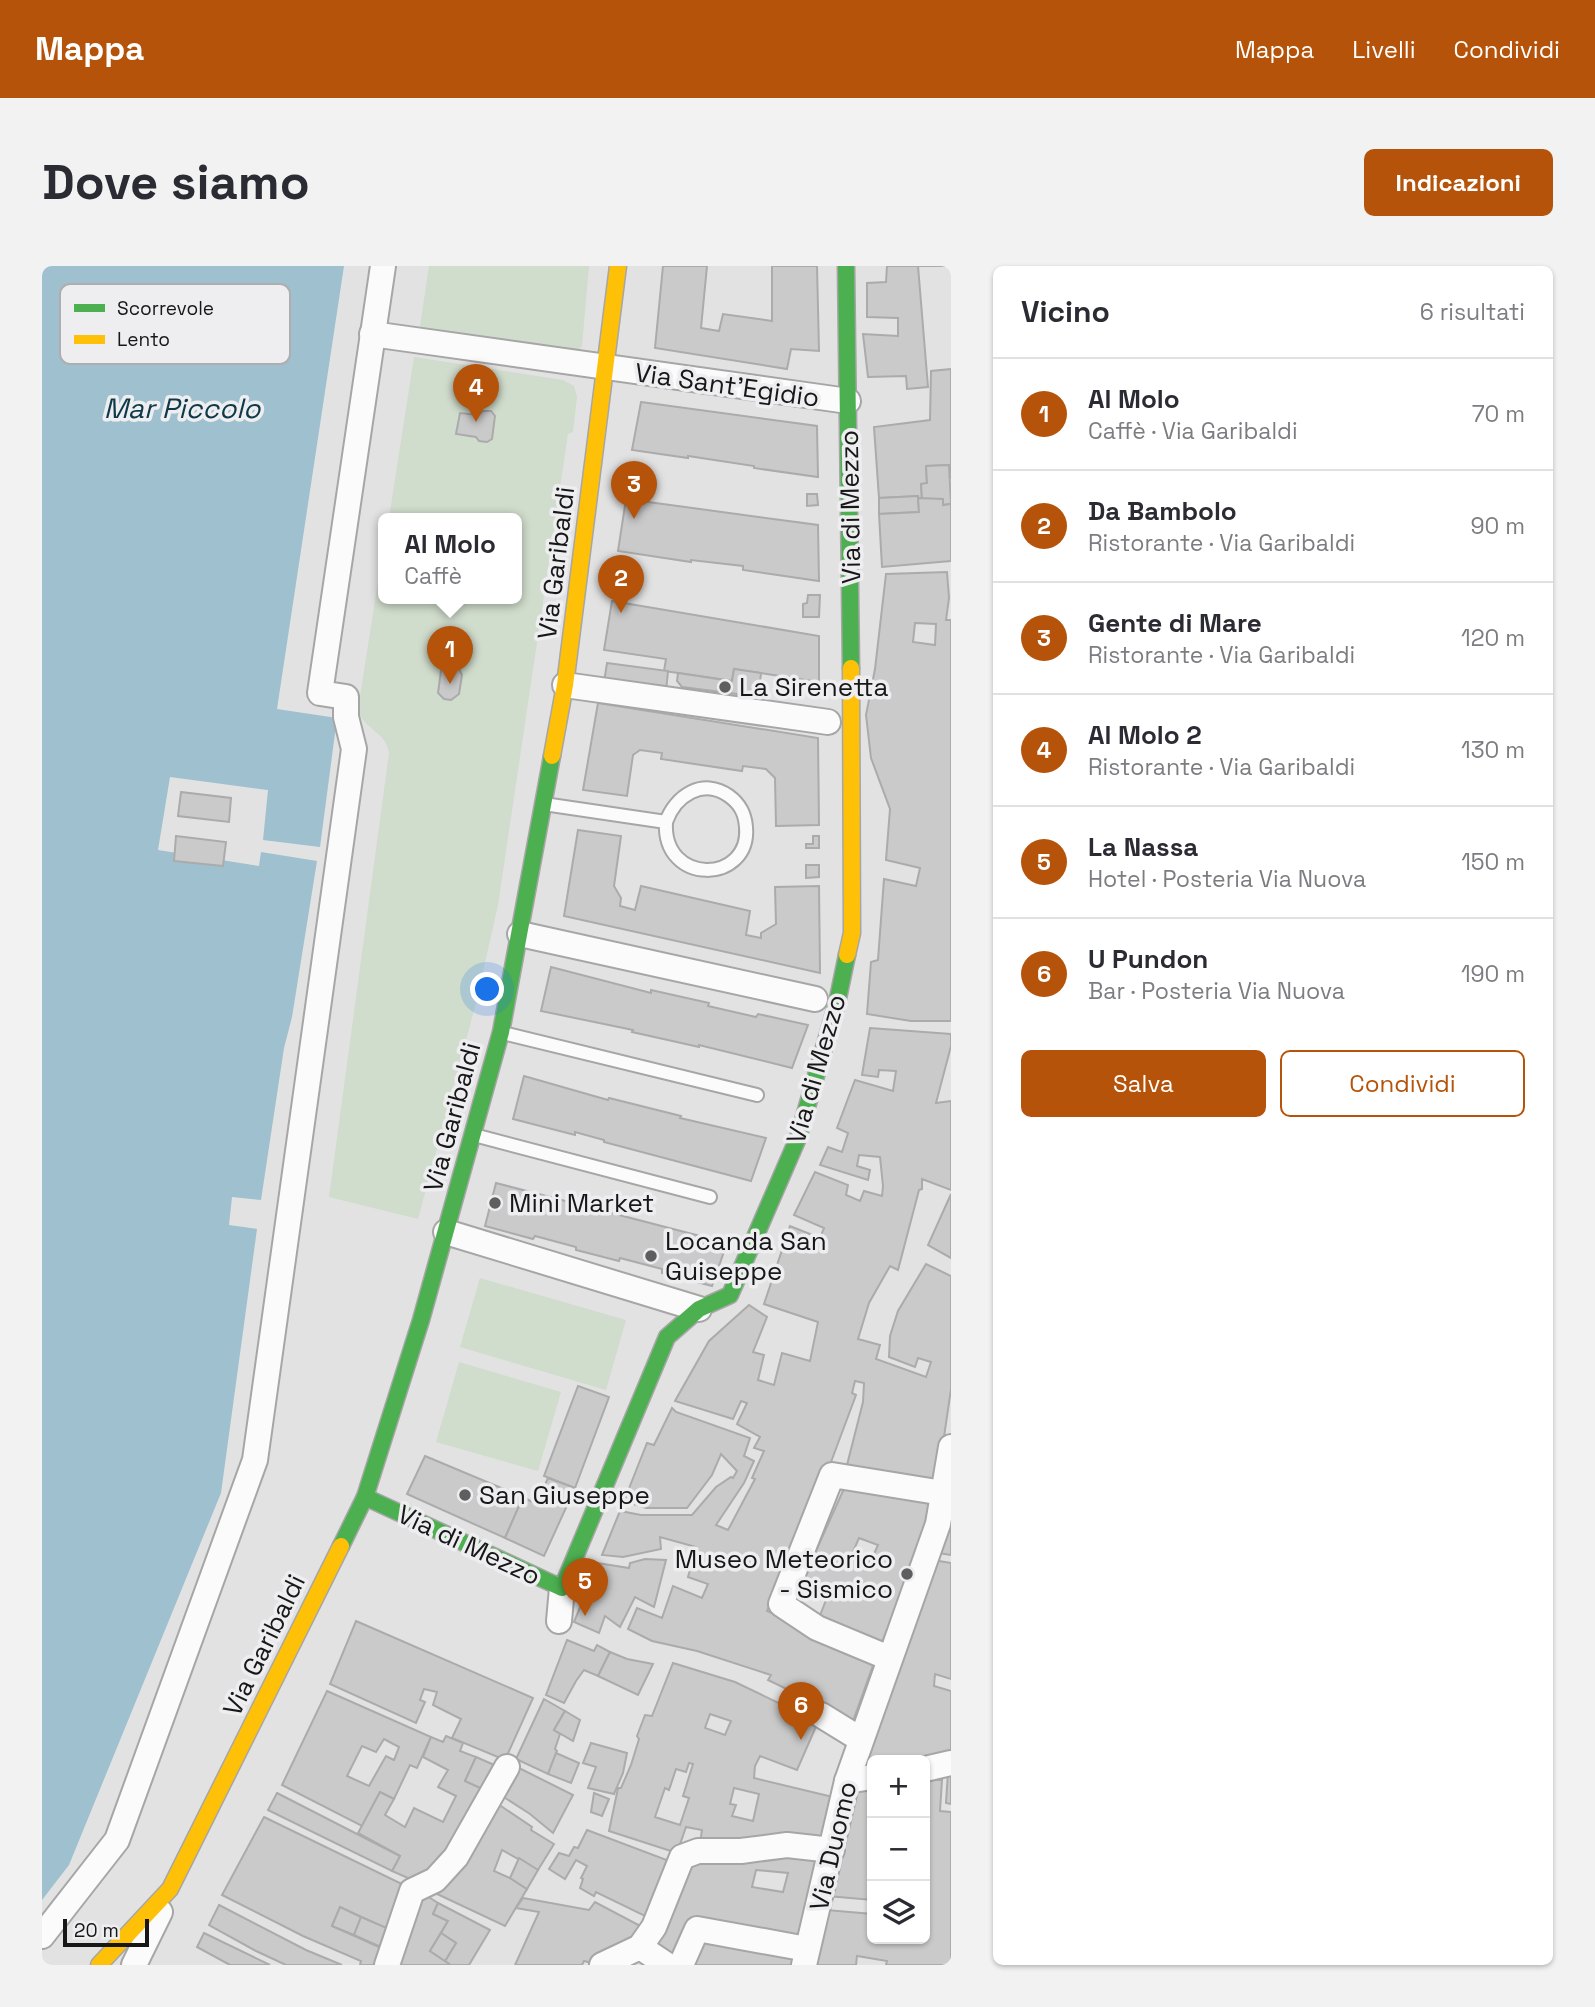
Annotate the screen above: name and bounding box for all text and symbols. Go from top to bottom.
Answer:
text: Mappa [35,28,144,70]
text: Mappa [1235,34,1314,65]
text: Livelli [1352,34,1416,65]
text: Condividi [1454,34,1560,65]
button: Indicazioni [1364,149,1553,216]
text: Dove siamo [42,151,310,213]
legend [60,284,290,364]
text: Vicino [1021,292,1110,331]
text: Scorrevole [117,296,214,321]
text: 6 risultati [1420,297,1525,327]
text: Lento [117,327,170,352]
street label: Via Sant'Egidio [633,355,821,415]
pin: 4 [453,364,499,422]
text: Al Molo [1088,382,1180,416]
water label: Mar Piccolo [104,390,261,426]
text: 1 [1039,399,1049,429]
text: 70 m [1472,399,1525,429]
text: Caffè · Via Garibaldi [1088,416,1298,446]
street label: Via di Mezzo [832,430,868,584]
pin: 3 [611,461,657,519]
street label: Via Garibaldi [530,485,582,641]
text: Da Bambolo [1088,494,1237,528]
text: 2 [1037,511,1051,541]
text: 90 m [1470,511,1525,541]
popup [378,513,522,604]
text: Al Molo [404,527,496,561]
text: Ristorante · Via Garibaldi [1088,528,1355,558]
pin: 2 [598,555,644,613]
text: Caffè [404,561,462,591]
text: Gente di Mare [1088,606,1262,640]
text: 3 [1037,623,1051,653]
text: 120 m [1461,623,1525,653]
pin: 1 [427,626,473,684]
text: Ristorante · Via Garibaldi [1088,640,1355,670]
place label: La Sirenetta [739,670,889,704]
marker: La Sirenetta [717,679,733,695]
text: Al Molo 2 [1088,718,1202,752]
text: 4 [1037,735,1051,765]
text: 130 m [1461,735,1525,765]
text: Ristorante · Via Garibaldi [1088,752,1355,782]
text: La Nassa [1088,830,1198,864]
text: 5 [1037,847,1051,877]
text: 150 m [1461,847,1525,877]
text: Hotel · Posteria Via Nuova [1088,864,1366,894]
text: U Pundon [1088,942,1208,976]
text: 6 [1037,959,1051,989]
text: 190 m [1461,959,1525,989]
your location [470,972,504,1006]
text: Bar · Posteria Via Nuova [1088,976,1345,1006]
street label: Via di Mezzo [778,990,854,1148]
street label: Via Garibaldi [416,1038,488,1196]
button: Salva [1021,1050,1266,1117]
button: Condividi [1280,1050,1525,1117]
place label: Mini Market [509,1186,654,1220]
marker: Mini Market [487,1195,503,1211]
place label: Locanda San Guiseppe [665,1224,827,1288]
marker: Locanda San Guiseppe [643,1248,659,1264]
place label: San Giuseppe [479,1478,650,1512]
marker: San Giuseppe [457,1487,473,1503]
street label: Via di Mezzo [392,1497,546,1593]
place label: Museo Meteorico - Sismico [675,1542,893,1606]
pin: 5 [562,1558,608,1616]
marker: Museo Meteorico - Sismico [899,1566,915,1582]
street label: Via Garibaldi [215,1569,313,1721]
pin: 6 [778,1682,824,1740]
map controls [867,1755,930,1944]
button: + [867,1755,930,1818]
street label: Via Duomo [802,1778,864,1914]
button: − [867,1818,930,1881]
button: layers [867,1881,930,1944]
scale bar [63,1916,149,1948]
text: 20 m [74,1918,119,1943]

